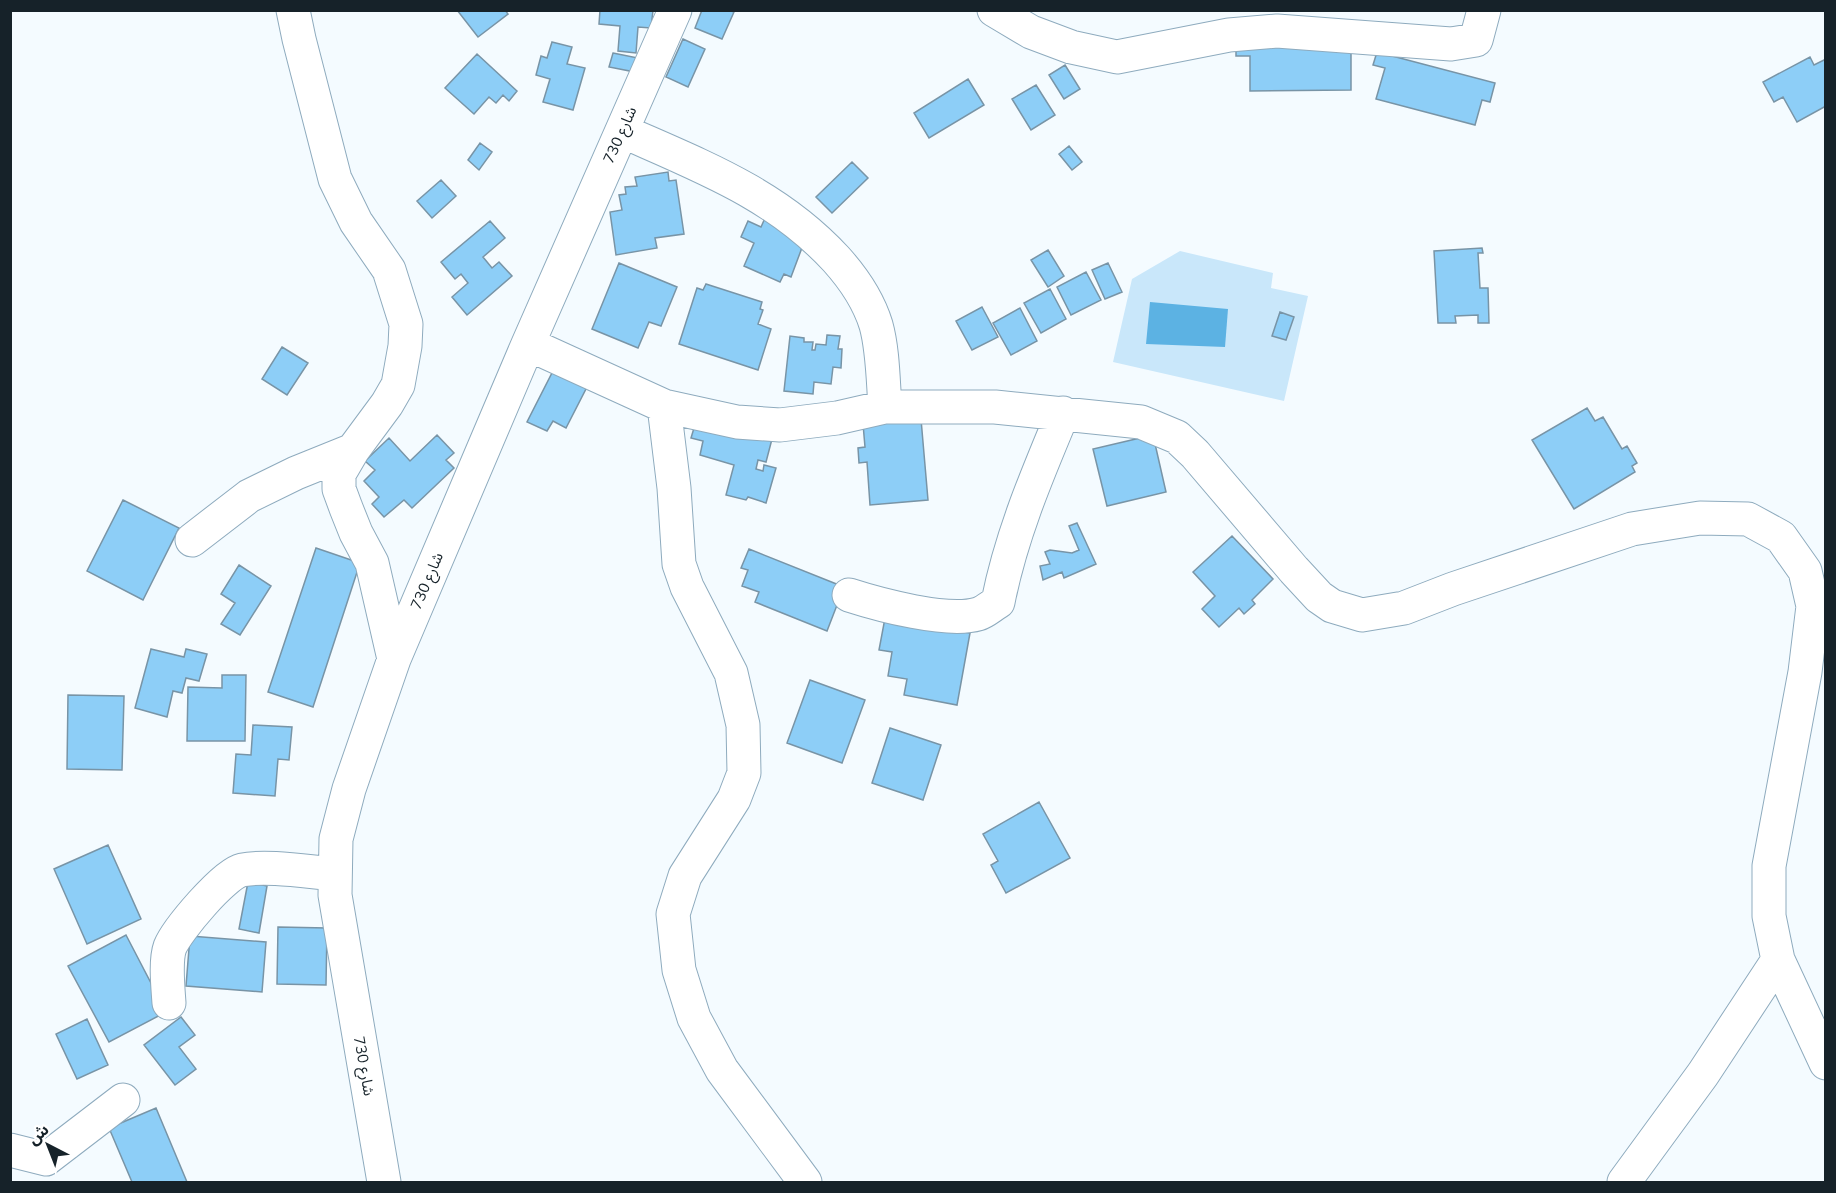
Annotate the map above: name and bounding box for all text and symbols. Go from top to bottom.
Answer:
street label: شارع 730 [599,103,643,167]
street label: شارع 730 [406,549,450,613]
street label: شارع 730 [347,1035,379,1098]
north arrow [18,1115,78,1175]
text: ش [23,1119,54,1150]

